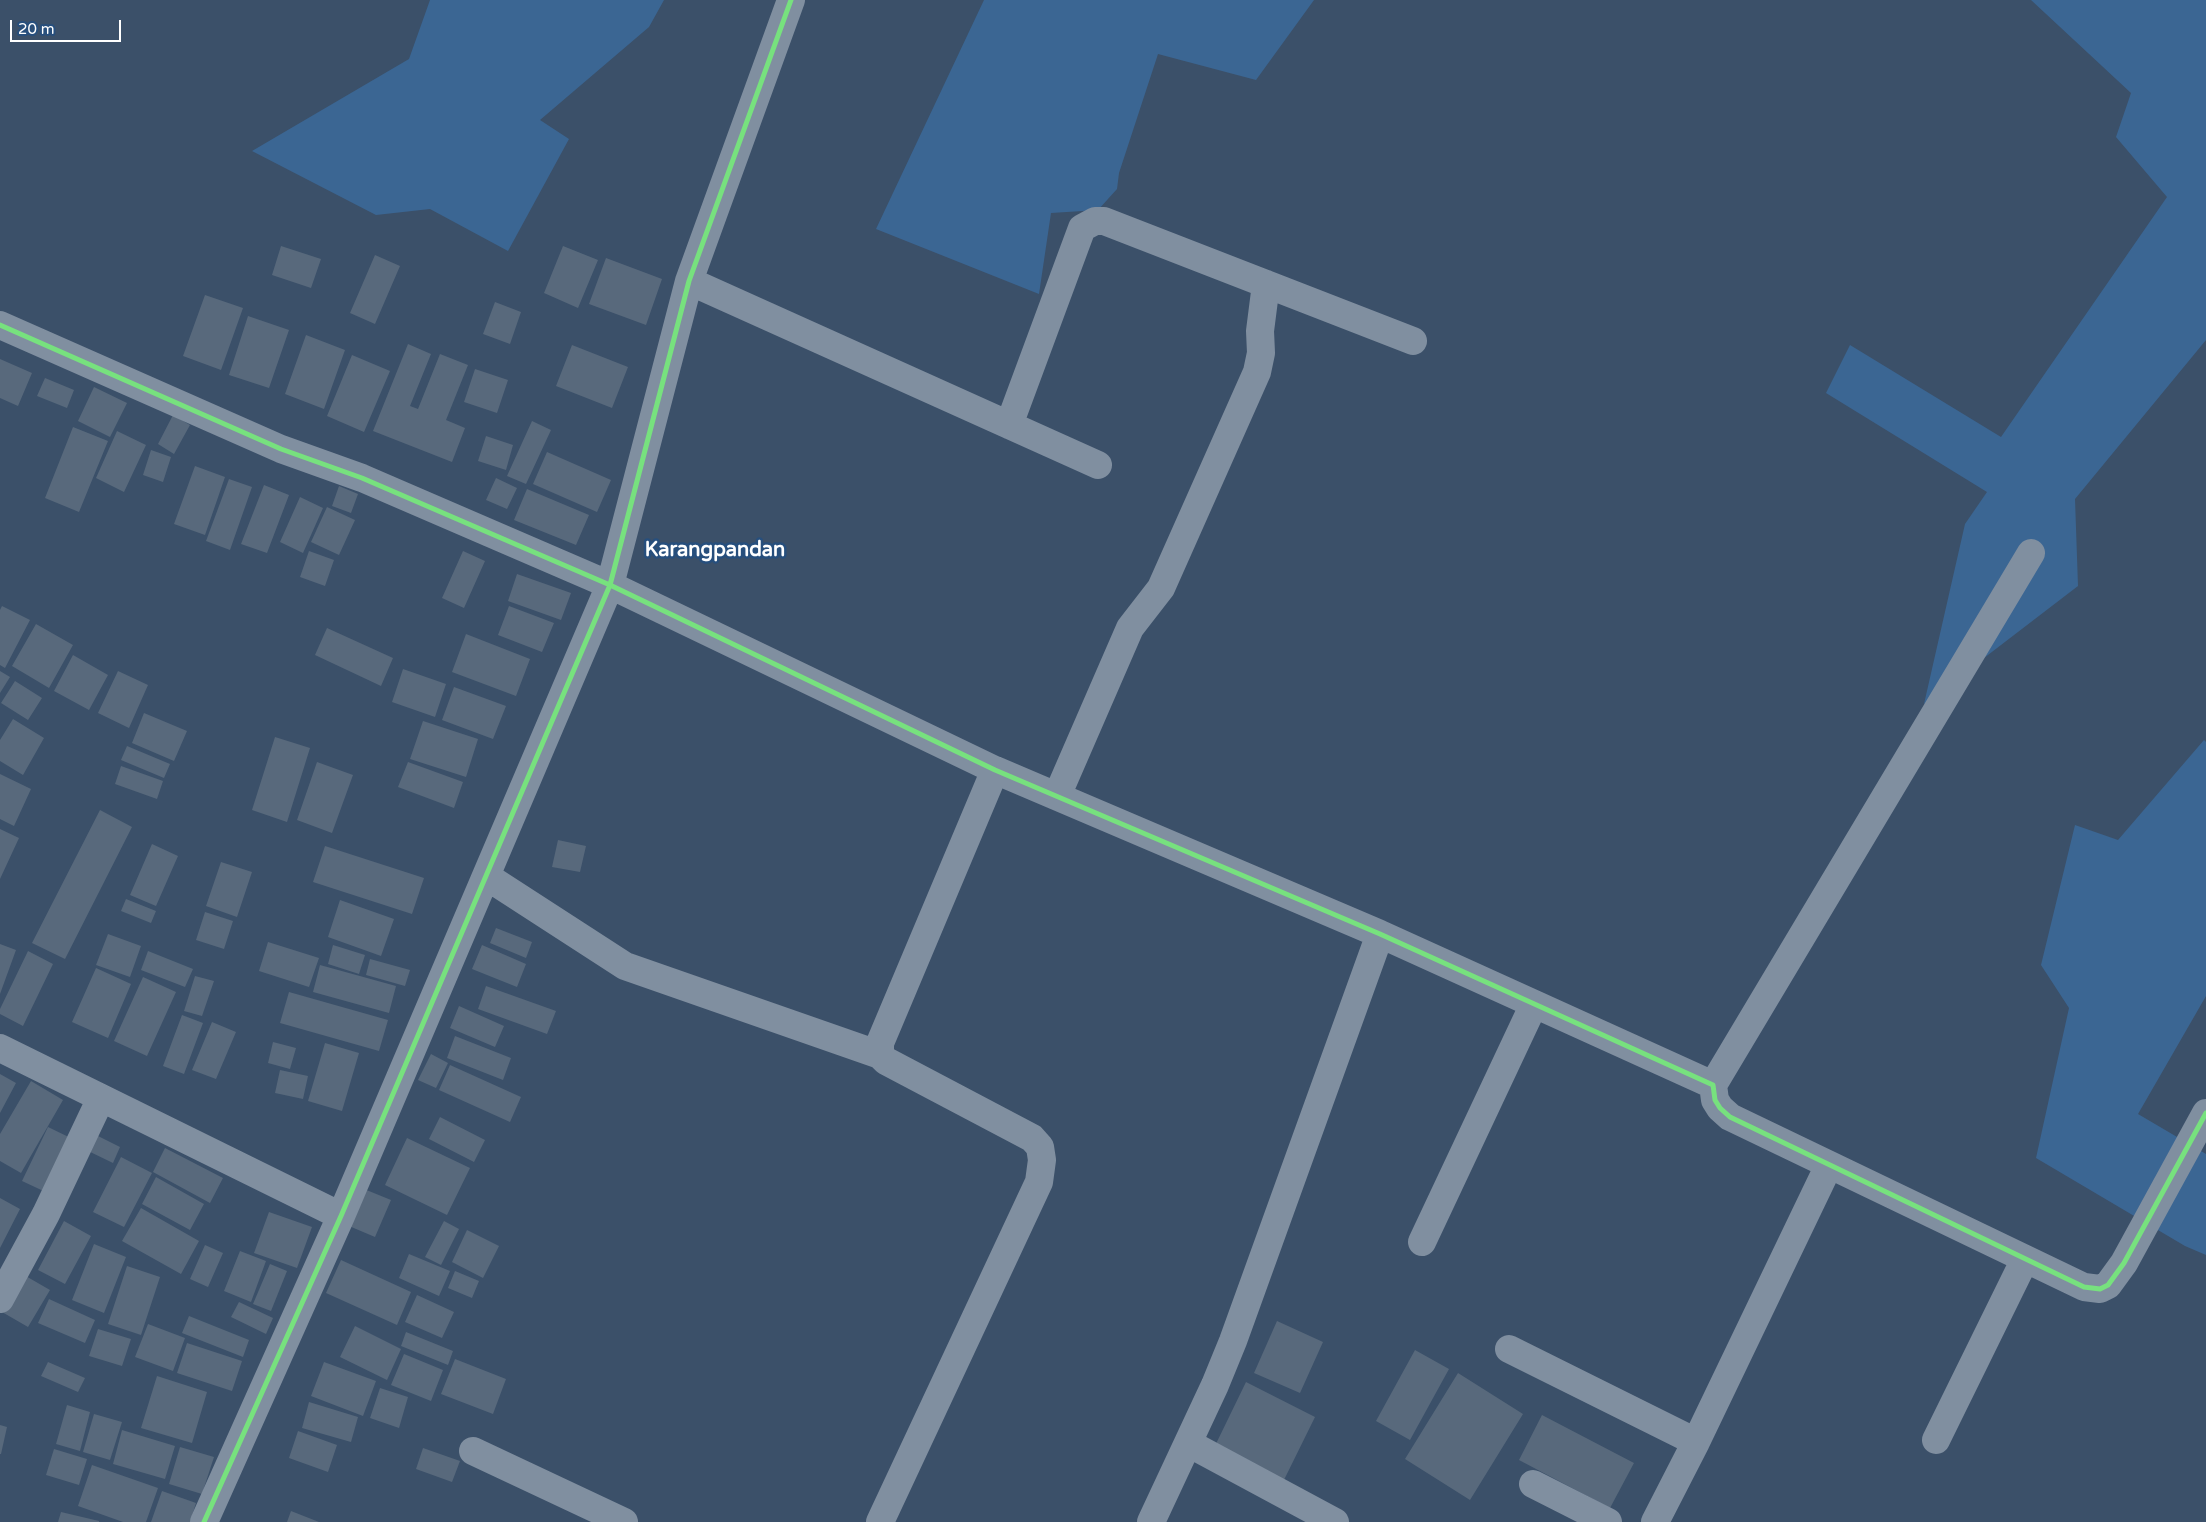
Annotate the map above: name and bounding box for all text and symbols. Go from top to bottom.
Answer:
scale bar [12,10,124,42]
text: 20 m [18,20,55,38]
district label: Karangpandan [645,539,785,563]

